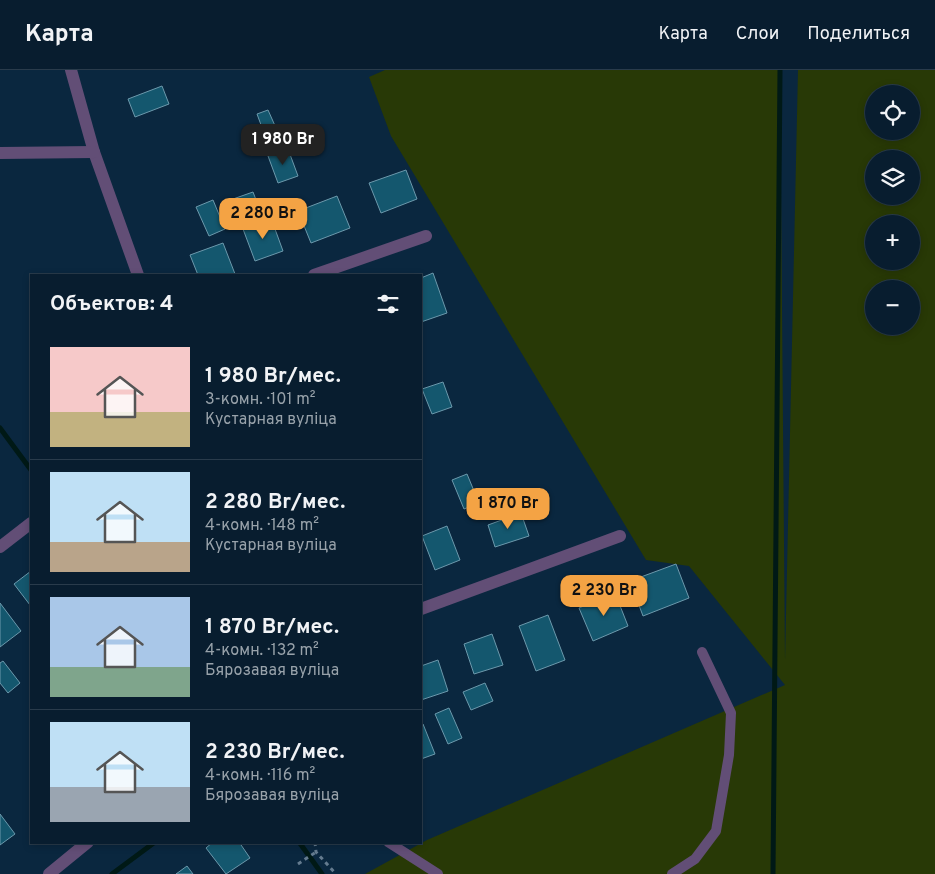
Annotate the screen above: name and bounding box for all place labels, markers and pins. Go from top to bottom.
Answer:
pin: 1 980 Br [231,124,335,166]
pin: 2 280 Br [211,198,315,240]
pin: 1 870 Br [456,488,560,530]
pin: 2 230 Br [552,574,656,617]

